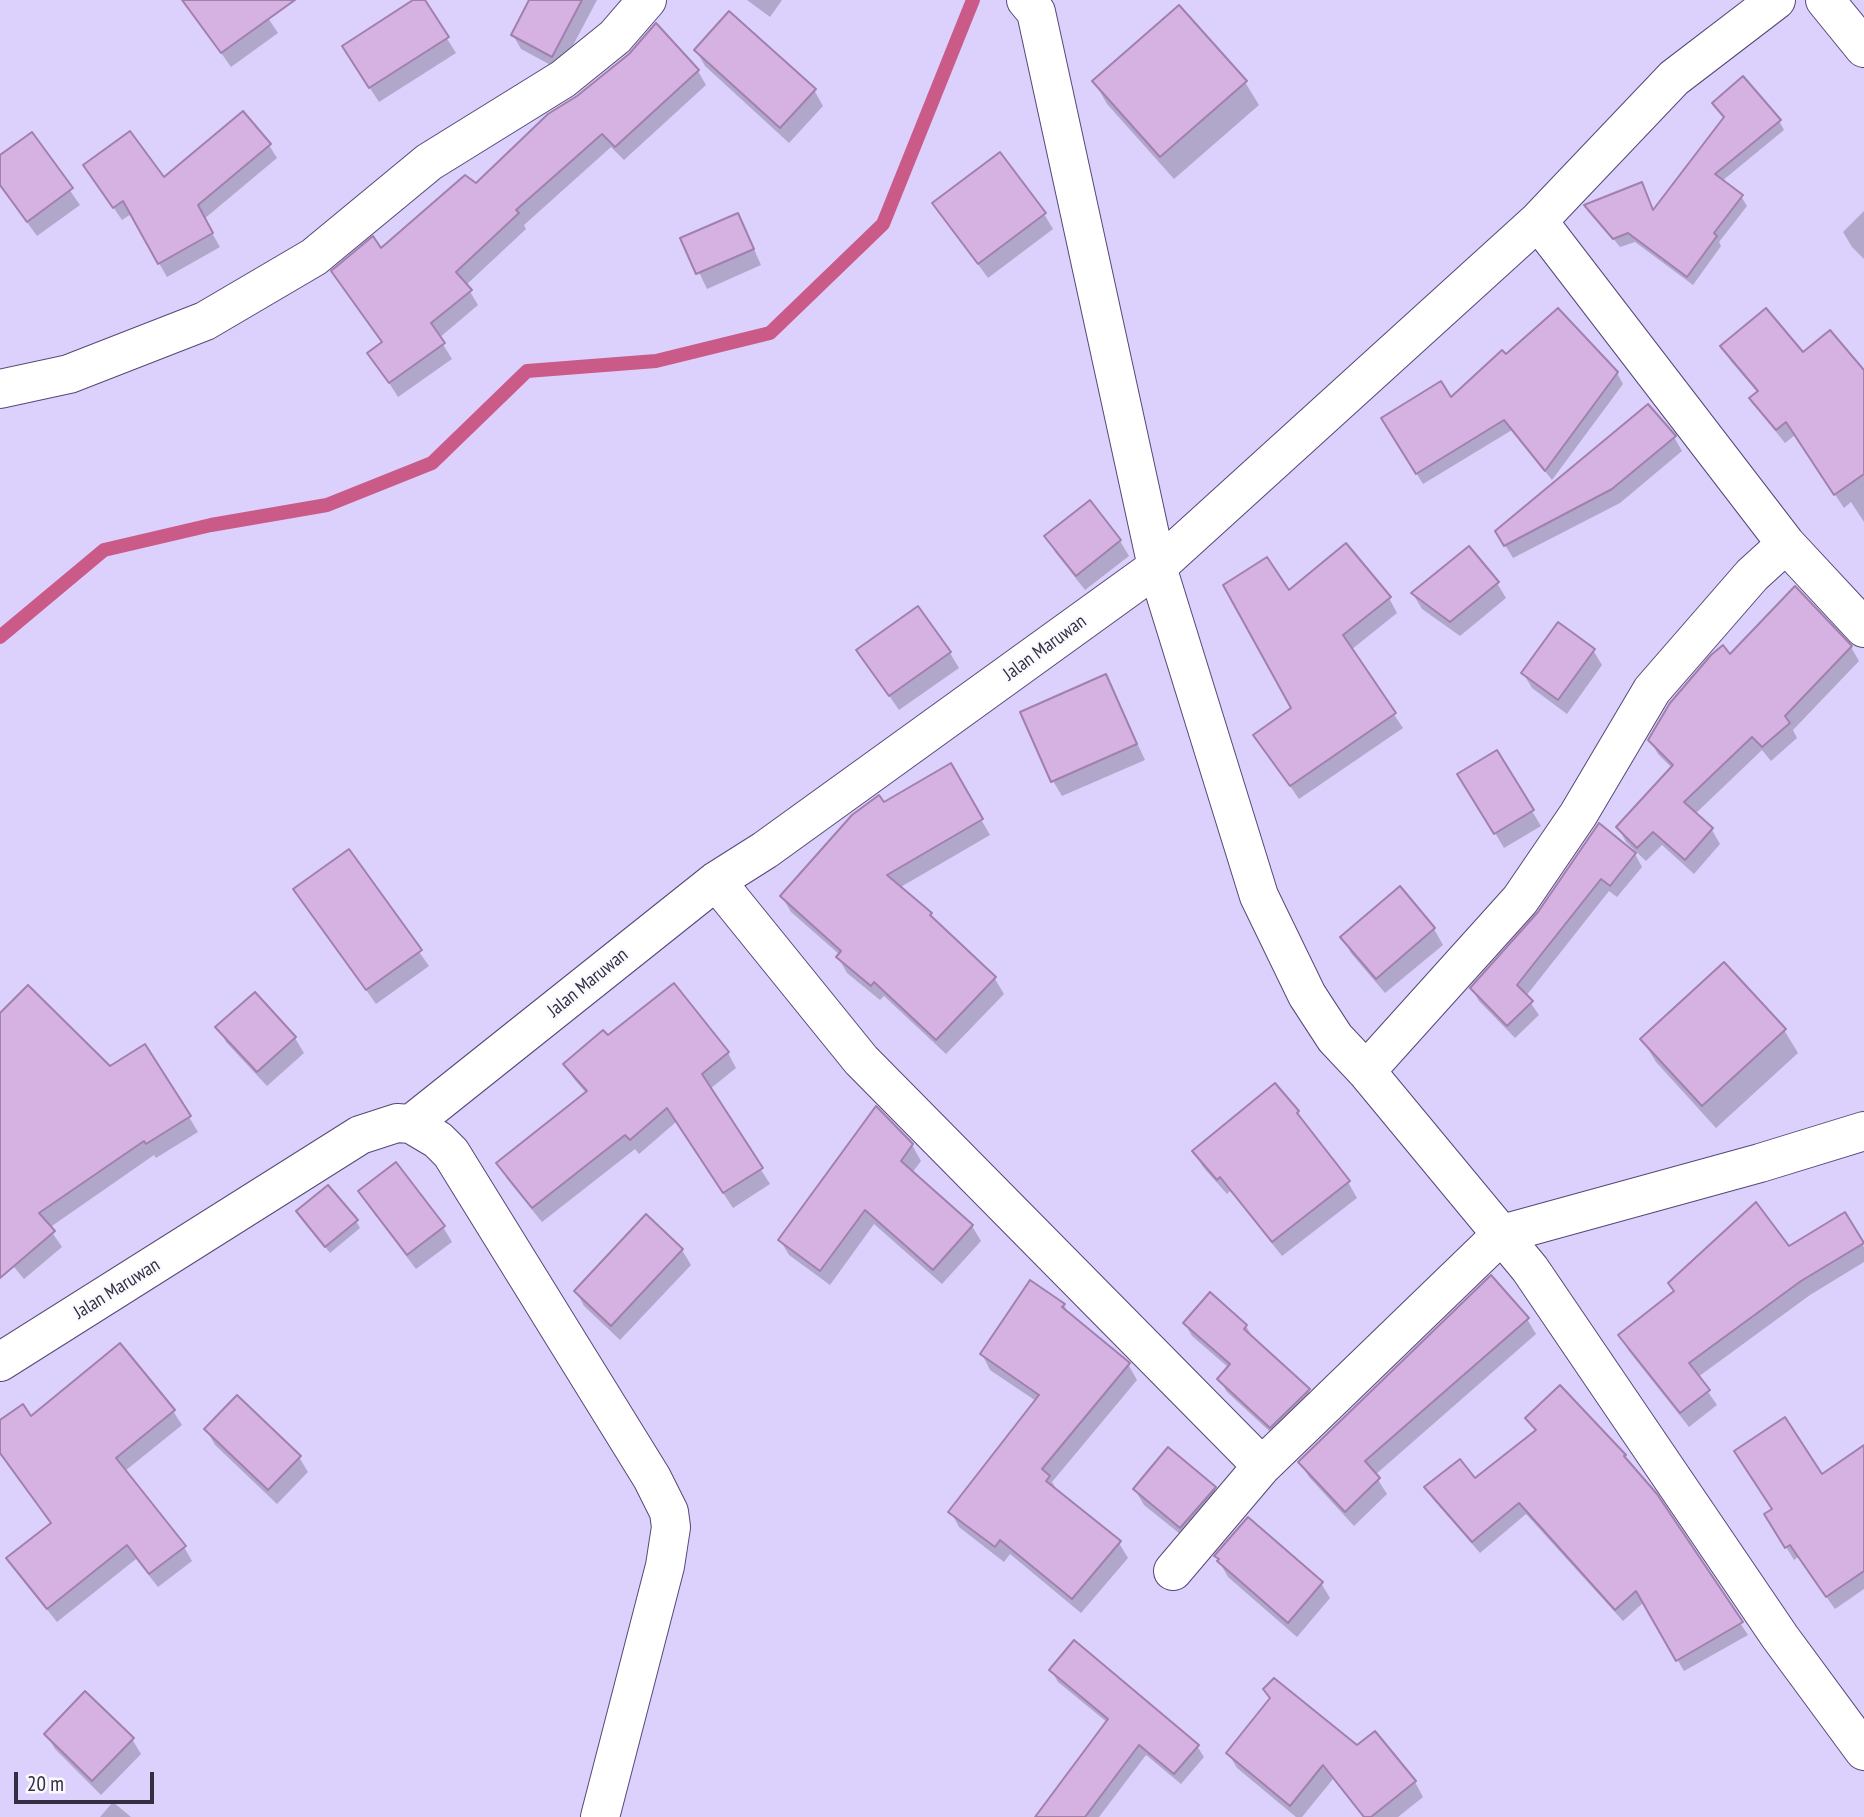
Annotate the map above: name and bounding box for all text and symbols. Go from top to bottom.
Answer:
street label: Jalan Maruwan [999,610,1091,686]
street label: Jalan Maruwan [543,944,633,1022]
street label: Jalan Maruwan [70,1254,164,1324]
scale bar [18,1758,158,1802]
text: 20 m [27,1770,64,1797]

